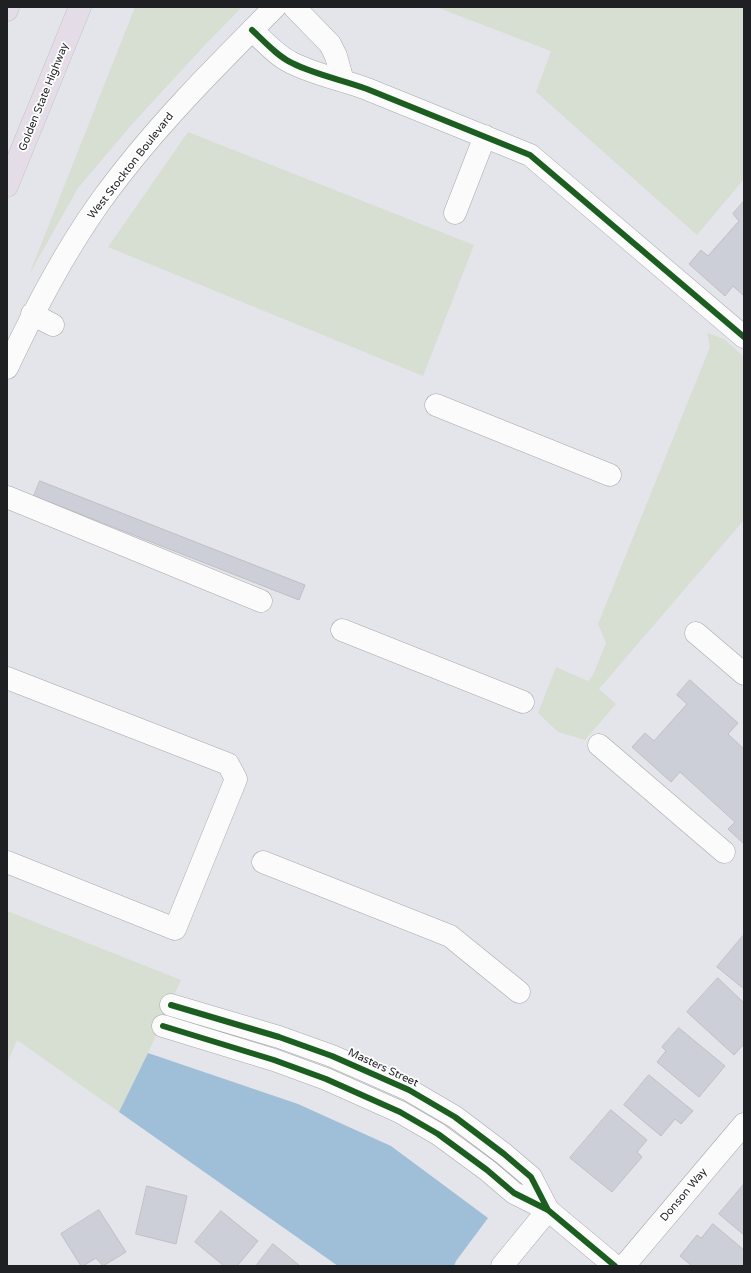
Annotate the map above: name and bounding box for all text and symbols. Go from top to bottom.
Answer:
street label: Golden State Highway [16,41,72,153]
street label: West Stockton Boulevard [85,110,177,222]
street label: Masters Street [346,1046,420,1090]
street label: Donson Way [658,1166,710,1224]

